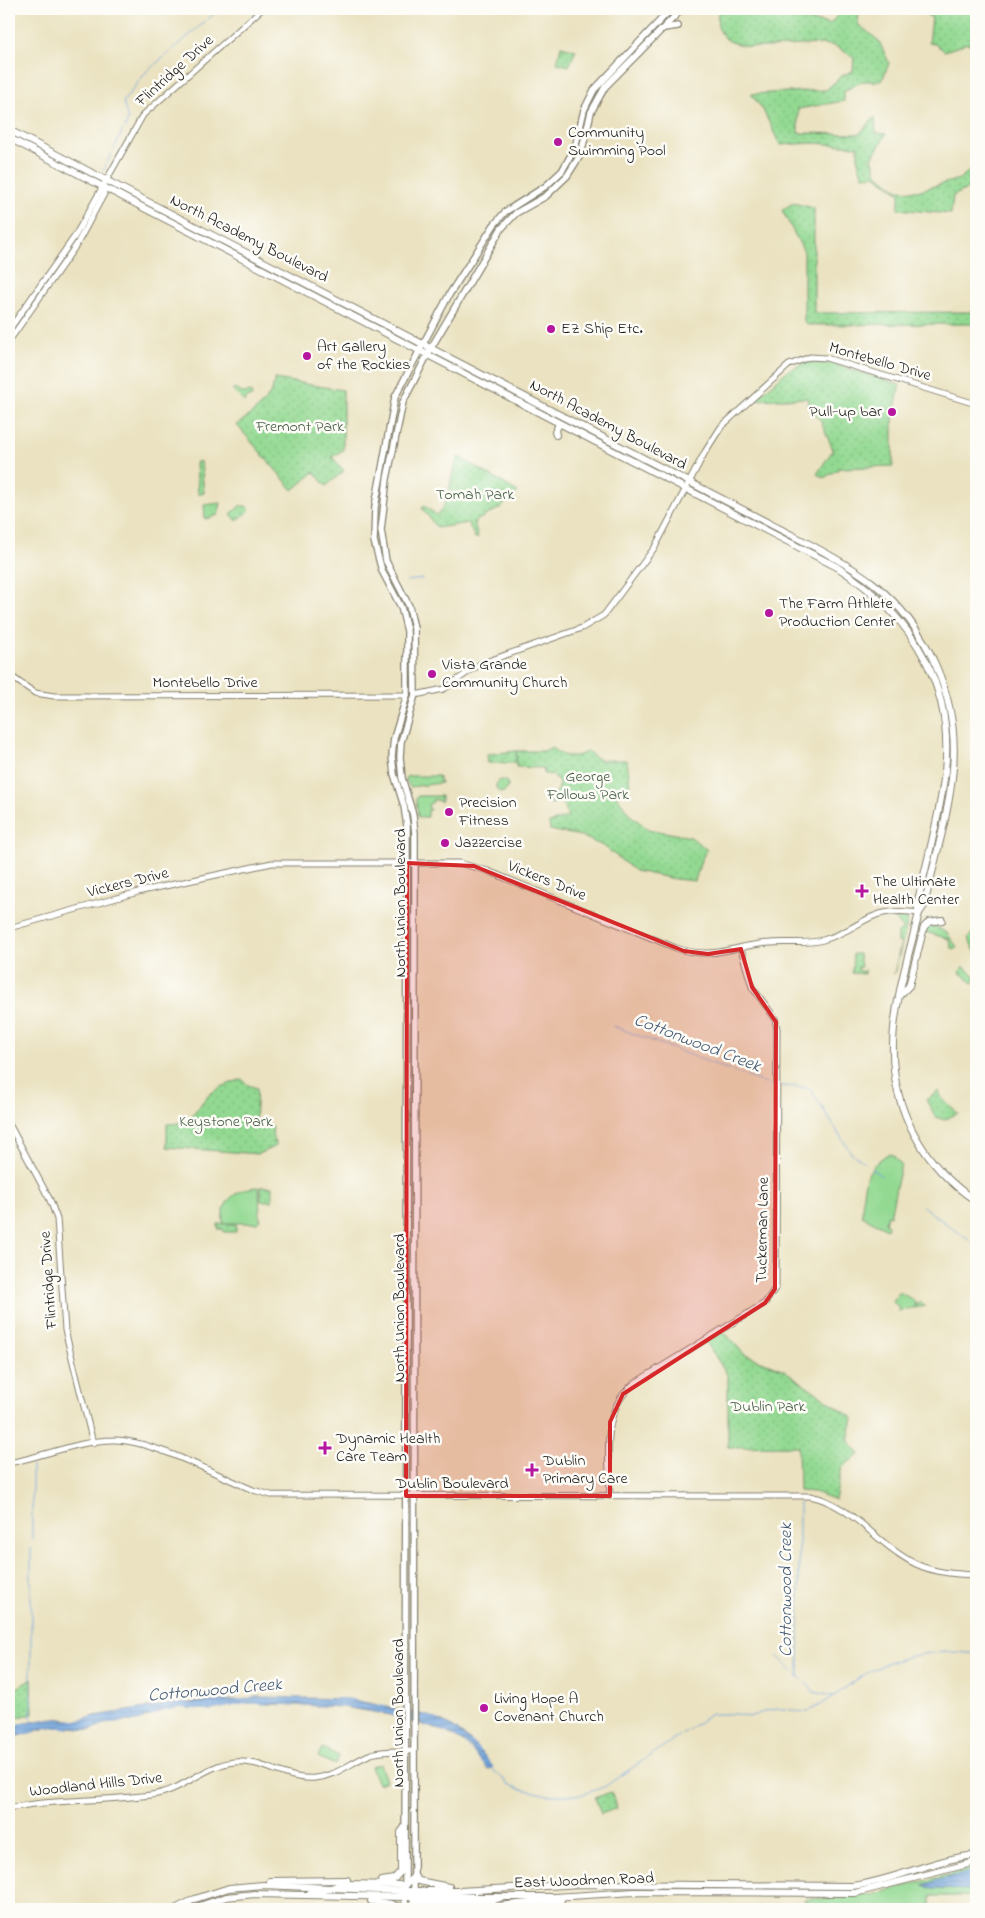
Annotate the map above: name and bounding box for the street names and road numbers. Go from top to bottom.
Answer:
street label: Flintridge Drive [130,29,220,113]
street label: North Academy Boulevard [166,189,332,289]
street label: Montebello Drive [826,336,935,388]
street label: North Academy Boulevard [525,373,691,477]
street label: Montebello Drive [152,671,258,695]
street label: North Union Boulevard [389,829,413,977]
street label: Vickers Drive [503,854,591,908]
street label: Vickers Drive [84,861,172,905]
street label: Tuckerman Lane [750,1176,776,1283]
street label: Flintridge Drive [34,1230,64,1331]
street label: North Union Boulevard [388,1234,412,1382]
street label: Dublin Boulevard [394,1472,509,1496]
street label: North Union Boulevard [387,1639,411,1787]
street label: Woodland Hills Drive [28,1766,164,1804]
street label: East Woodmen Road [514,1867,654,1895]

